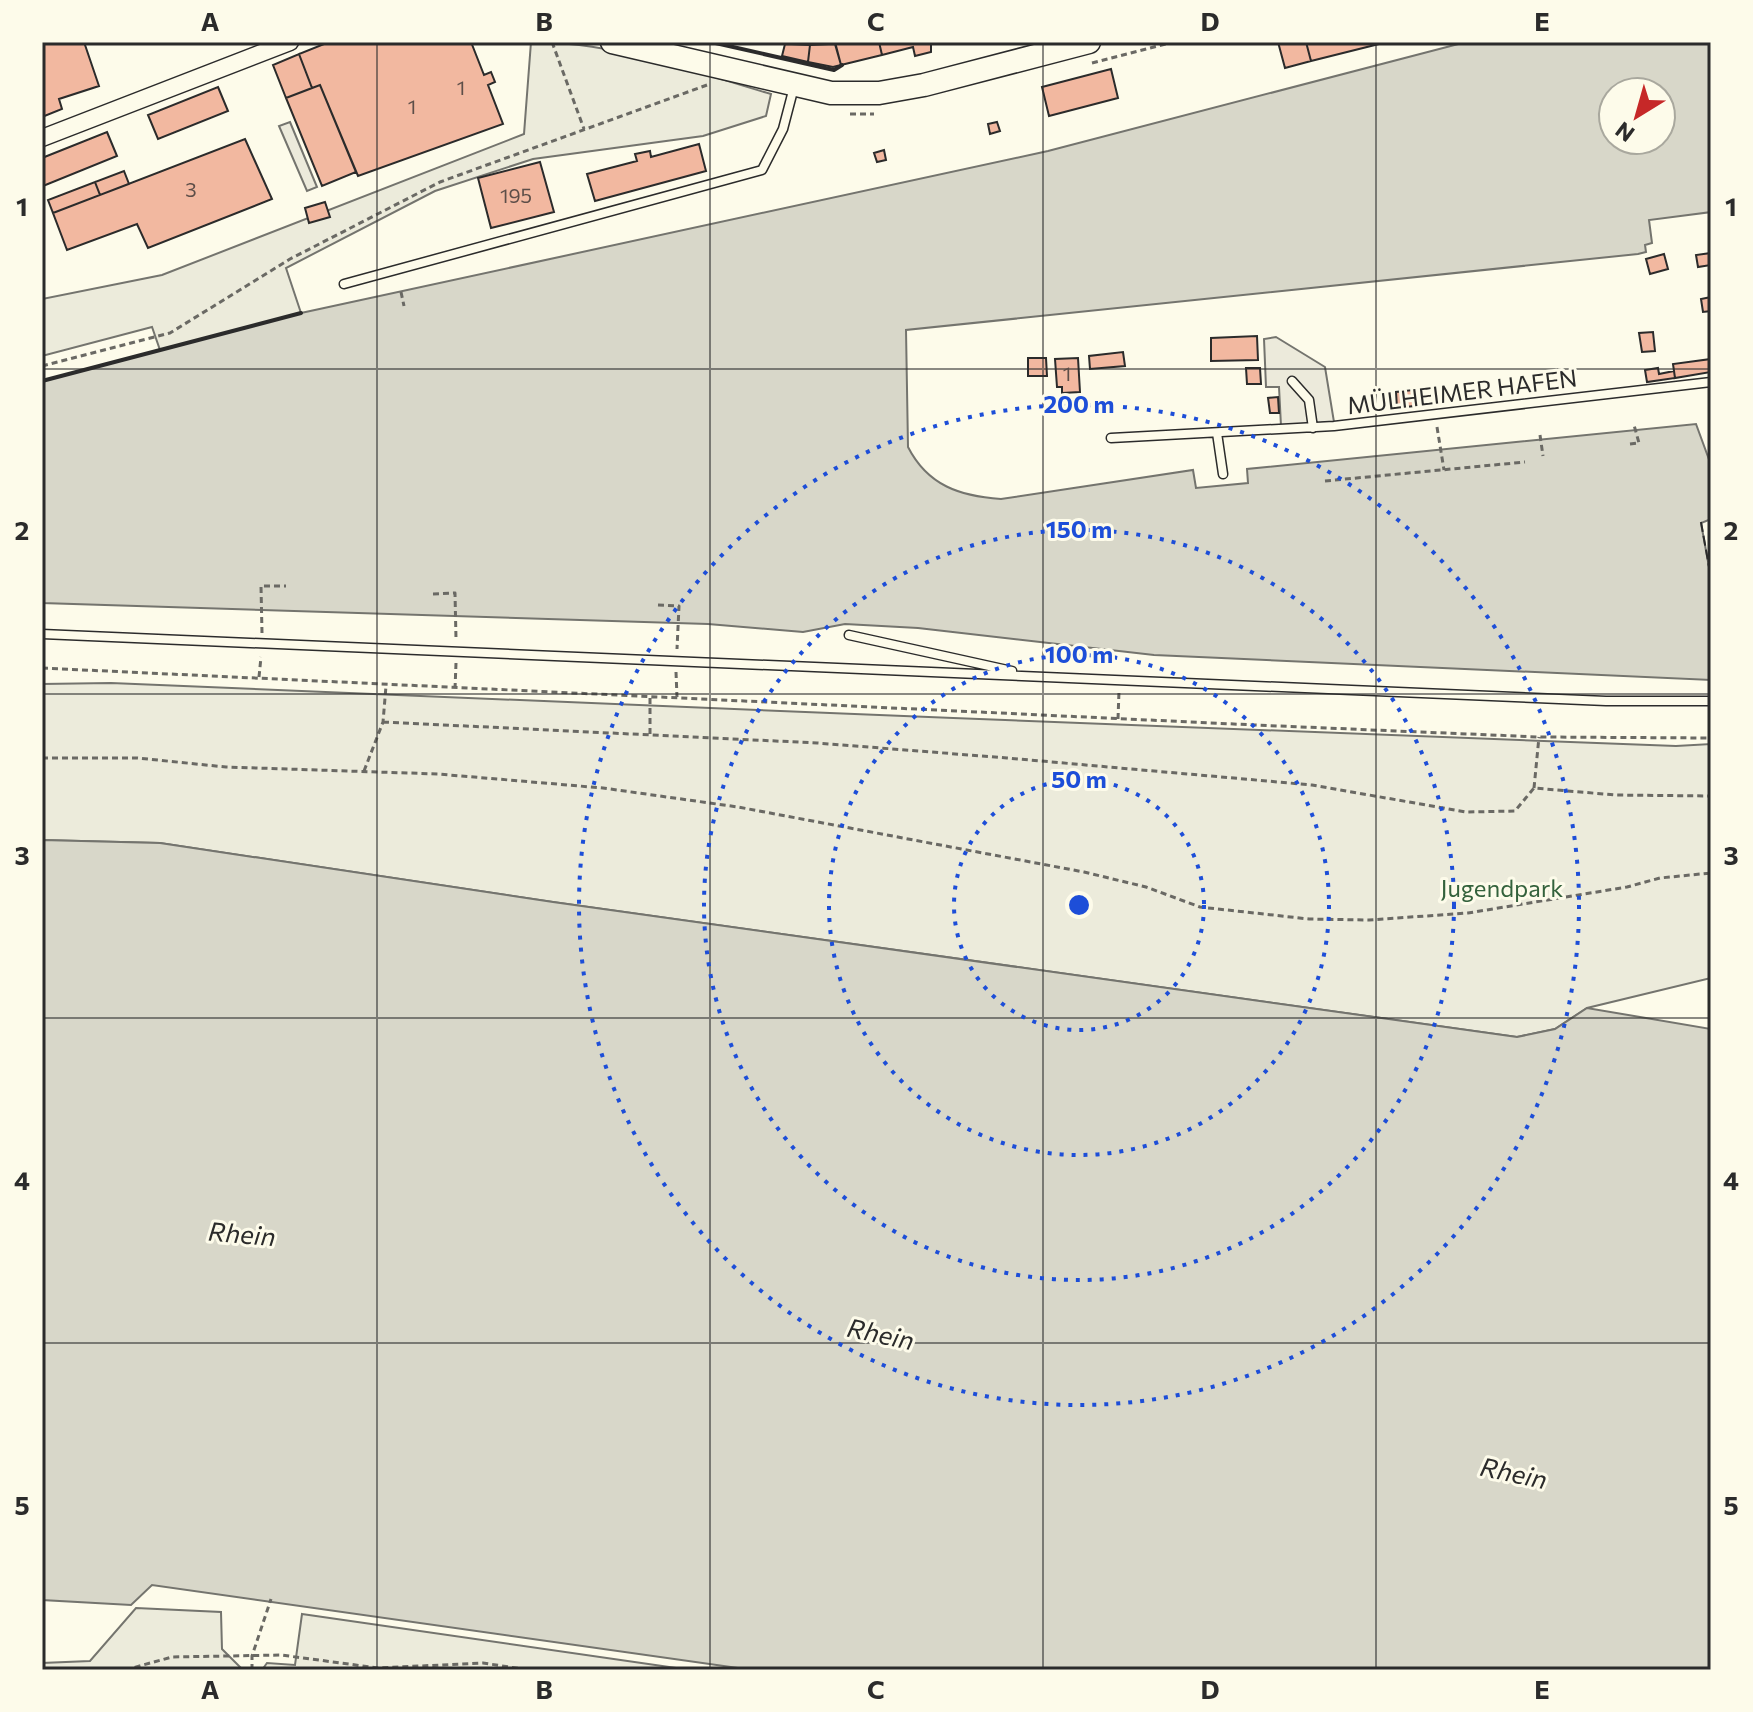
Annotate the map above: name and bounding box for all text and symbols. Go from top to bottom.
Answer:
text: A [201,5,220,36]
text: B [535,5,553,36]
text: C [867,5,885,36]
text: D [1200,5,1220,36]
text: E [1534,5,1550,36]
house number: 1 [457,75,465,99]
north arrow [1597,76,1677,156]
house number: 1 [408,94,416,118]
text: N [1610,117,1639,148]
house number: 3 [185,177,197,201]
house number: 195 [500,183,532,207]
text: 1 [16,190,28,221]
text: 1 [1725,190,1737,221]
house number: 1 [1063,361,1071,385]
street label: MÜLHEIMER HAFEN [1345,363,1579,419]
text: 200 m [1044,389,1114,418]
text: 2 [15,514,29,545]
text: 150 m [1046,514,1112,543]
text: 2 [1724,514,1738,545]
text: 100 m [1045,639,1113,668]
text: 50 m [1051,764,1107,793]
text: 3 [14,839,30,870]
text: 3 [1723,839,1739,870]
park label: Jugendpark [1441,873,1563,902]
centre of rings [1065,891,1093,919]
text: 4 [14,1164,30,1195]
text: 4 [1723,1164,1739,1195]
water label: Rhein [207,1215,277,1251]
water label: Rhein [845,1311,917,1355]
water label: Rhein [1478,1450,1550,1494]
text: 5 [14,1489,30,1520]
text: 5 [1723,1489,1739,1520]
text: A [201,1673,220,1704]
text: B [535,1673,553,1704]
text: C [867,1673,885,1704]
text: D [1200,1673,1220,1704]
text: E [1534,1673,1550,1704]

